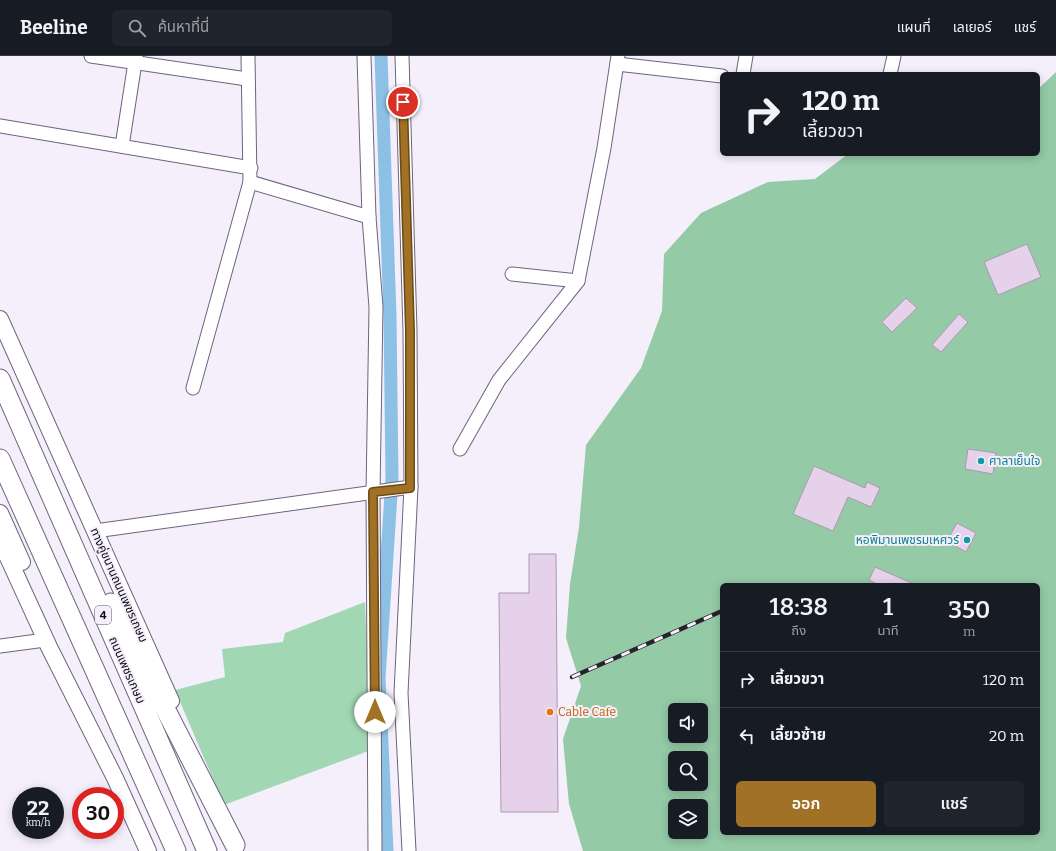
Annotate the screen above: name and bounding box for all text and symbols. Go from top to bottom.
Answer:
search box [112,10,392,46]
text: Beeline [20,16,88,39]
icon: search [126,17,148,39]
text: ค้นหาที่นี่ [158,18,209,36]
text: แผนที่ [897,19,931,36]
text: เลเยอร์ [953,19,992,36]
text: แชร์ [1014,19,1036,36]
text: 120 m [802,84,879,117]
pin [386,85,420,119]
icon: right [736,88,788,140]
icon: arrive [392,91,414,113]
text: เลี้ยวขวา [802,120,863,142]
place label: ศาลาเย็นใจ [989,454,1040,468]
marker: ศาลาเย็นใจ [976,456,986,466]
street label: ทางคู่ขนานถนนเพชรเกษม [87,526,151,644]
place label: หอพิมานเพชรมเหศวร์ [856,533,960,547]
marker: หอพิมานเพชรมเหศวร์ [962,535,972,545]
text: 18:38 [770,593,828,621]
text: 1 [883,593,893,621]
text: 350 [948,596,990,624]
road number: 4 [95,606,111,624]
text: ถึง [791,623,806,638]
text: นาที [877,623,899,638]
text: m [963,624,976,639]
street label: ถนนเพชรเกษม [106,634,148,706]
icon: right [736,669,758,691]
text: เลี้ยวขวา [770,670,824,688]
text: 120 m [983,671,1024,689]
position arrow [354,691,396,733]
map controls [668,703,708,839]
button: sound [668,703,708,743]
place label: Cable Cafe [558,705,616,719]
marker: Cable Cafe [545,707,555,717]
icon: left [736,725,758,747]
text: เลี้ยวซ้าย [770,726,826,744]
text: 20 m [989,727,1024,745]
button: search [668,751,708,791]
button: ออก [736,781,876,827]
button: แชร์ [884,781,1024,827]
speed limit sign: 30 [72,787,124,839]
text: 22 [27,796,49,820]
button: layers [668,799,708,839]
text: km/h [26,817,50,829]

